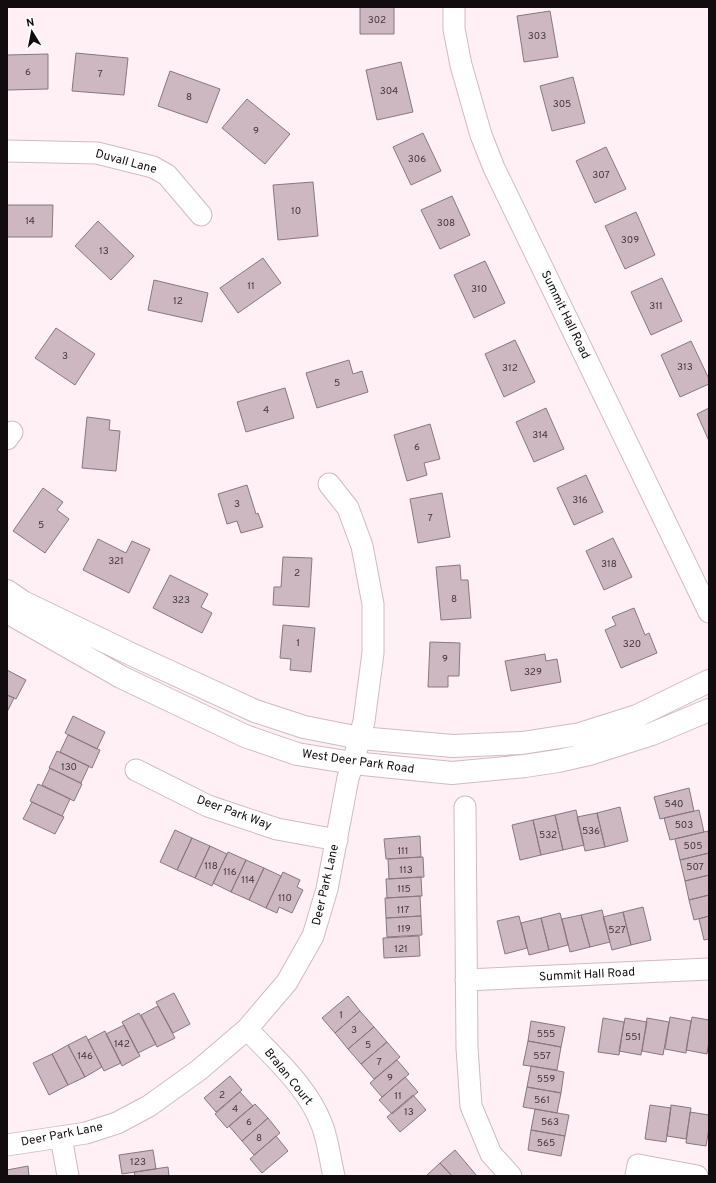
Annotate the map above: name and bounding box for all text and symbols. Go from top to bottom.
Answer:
north arrow [12,12,52,52]
house number: 302 [368,14,386,27]
text: N [25,16,36,31]
house number: 303 [528,30,546,43]
house number: 6 [25,66,31,79]
house number: 7 [97,68,103,81]
house number: 304 [380,85,398,98]
house number: 8 [186,91,192,104]
house number: 305 [553,98,571,111]
house number: 9 [253,125,259,138]
street label: Duvall Lane [94,146,158,178]
house number: 306 [408,153,426,166]
house number: 307 [592,169,610,182]
house number: 10 [291,205,301,218]
house number: 14 [25,215,35,228]
house number: 308 [437,217,455,230]
house number: 309 [621,234,639,247]
house number: 13 [99,245,109,258]
street label: Summit Hall Road [537,268,593,362]
house number: 11 [247,280,255,293]
house number: 310 [471,283,487,296]
house number: 12 [173,295,183,308]
house number: 311 [649,300,663,313]
house number: 3 [62,350,68,363]
house number: 313 [677,361,693,374]
house number: 312 [502,362,518,375]
house number: 5 [334,377,340,390]
house number: 4 [263,404,269,417]
house number: 314 [532,429,548,442]
house number: 6 [414,441,420,454]
house number: 316 [572,494,588,507]
house number: 3 [234,498,240,511]
house number: 7 [427,512,433,525]
house number: 5 [38,519,44,532]
house number: 321 [108,555,124,568]
house number: 318 [601,558,617,571]
house number: 2 [294,567,300,580]
house number: 8 [451,593,457,606]
house number: 323 [172,594,190,607]
house number: 1 [296,637,300,650]
house number: 320 [623,638,641,651]
house number: 9 [442,653,448,666]
house number: 329 [524,666,542,679]
street label: West Deer Park Road [301,746,415,778]
house number: 130 [61,761,77,774]
street label: Deer Park Way [194,792,274,834]
house number: 540 [664,798,684,811]
house number: 503 [675,819,693,832]
house number: 536 [582,825,600,838]
house number: 532 [539,829,557,842]
house number: 505 [684,840,702,853]
street label: Deer Park Lane [309,843,343,927]
house number: 111 [397,845,409,858]
house number: 118 [204,860,218,873]
house number: 507 [686,861,704,874]
house number: 113 [399,864,413,877]
house number: 116 [223,866,237,879]
house number: 114 [241,874,255,887]
house number: 115 [397,883,411,896]
house number: 110 [278,892,292,905]
house number: 117 [397,904,409,917]
house number: 119 [397,923,411,936]
house number: 527 [608,924,626,937]
house number: 121 [394,943,408,956]
street label: Summit Hall Road [539,964,635,986]
house number: 1 [339,1009,343,1022]
house number: 3 [351,1024,357,1037]
house number: 555 [537,1028,555,1041]
house number: 551 [625,1031,641,1044]
house number: 142 [114,1038,130,1051]
house number: 5 [365,1039,371,1052]
street label: Bralan Court [260,1045,316,1109]
house number: 146 [77,1050,93,1063]
house number: 557 [533,1050,551,1063]
house number: 7 [376,1056,382,1069]
house number: 9 [387,1072,393,1085]
house number: 559 [537,1073,555,1086]
house number: 2 [219,1089,225,1102]
house number: 11 [394,1090,402,1103]
house number: 561 [534,1094,550,1107]
house number: 4 [232,1103,238,1116]
house number: 13 [404,1106,414,1119]
house number: 6 [246,1116,252,1129]
house number: 563 [541,1116,559,1129]
street label: Deer Park Lane [20,1119,104,1151]
house number: 8 [256,1132,262,1145]
house number: 565 [537,1137,555,1150]
house number: 123 [130,1156,146,1169]

